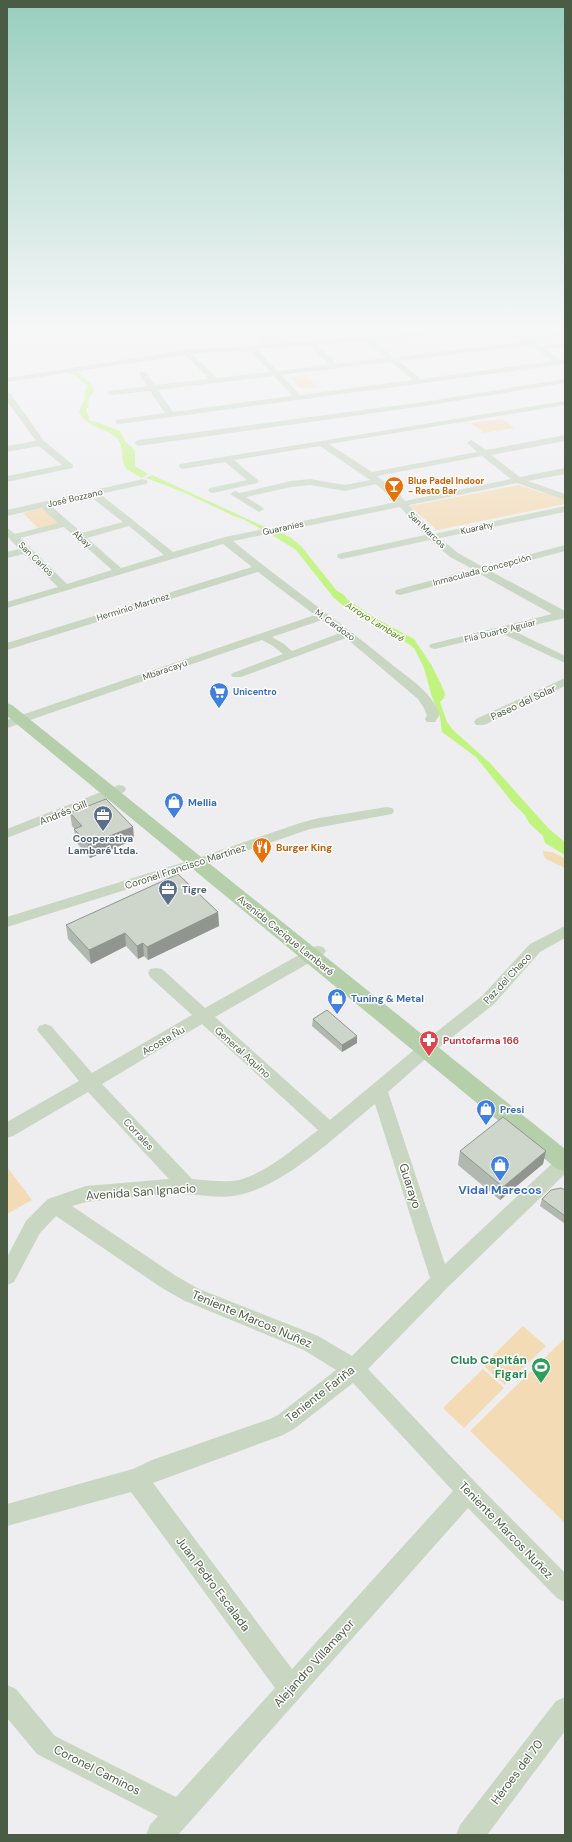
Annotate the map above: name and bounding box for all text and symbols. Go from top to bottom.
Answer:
bar icon: Blue Padel Indoor - Resto Bar [383,475,405,503]
place label: Blue Padel Indoor - Resto Bar [408,475,484,497]
street label: José Bozzano [46,486,104,510]
street label: San Marcos [405,509,449,551]
street label: Guaraníes [261,518,305,538]
street label: Kuarahy [459,519,495,537]
street label: Abay [70,527,94,551]
street label: San Carlos [16,539,56,579]
street label: Inmaculada Concepción [432,551,532,589]
street label: Herminio Martínez [95,590,171,624]
water label: Arroyo Lambaré [343,599,407,645]
street label: M. Cardozo [313,606,357,644]
street label: Flia Duarte Aguiar [463,616,538,646]
street label: Mbaracayu [141,657,189,683]
supermarket icon: Unicentro [208,681,230,709]
street label: Paseo del Solar [489,682,558,723]
place label: Unicentro [233,686,277,698]
shop icon: Mellia [163,791,185,819]
place label: Mellia [188,796,217,809]
street label: Andrés Gill [38,797,89,828]
office icon: Cooperativa Lambaré Ltda. [92,804,114,832]
place label: Cooperativa Lambaré Ltda. [68,832,138,857]
restaurant icon: Burger King [251,836,273,864]
street label: Coronel Francisco Martínez [123,841,248,892]
place label: Burger King [276,841,332,854]
office icon: Tigre [157,878,179,906]
place label: Tigre [182,883,207,896]
street label: Avenida Cacique Lambaré [235,892,337,979]
street label: Paz del Chaco [480,950,534,1007]
shop icon: Tuning & Metal [326,987,348,1015]
place label: Tuning & Metal [351,992,424,1005]
street label: Acosta Ñu [139,1023,187,1058]
street label: General Aquino [212,1024,274,1081]
pharmacy icon: Puntofarma 166 [418,1029,440,1057]
place label: Puntofarma 166 [443,1034,519,1047]
shop icon: Presi [475,1098,497,1126]
place label: Presi [500,1103,524,1116]
street label: Corrales [121,1116,157,1153]
shop icon: Vidal Marecos [489,1154,511,1182]
street label: Guarayo [395,1161,425,1211]
street label: Avenida San Ignacio [85,1180,197,1204]
place label: Vidal Marecos [458,1182,542,1198]
street label: Teniente Marcos Nuñez [190,1286,314,1352]
place label: Club Capitán Figari [450,1352,527,1382]
sports icon: Club Capitán Figari [530,1356,552,1384]
street label: Teniente Fariña [282,1362,358,1426]
street label: Teniente Marcos Nuñez [455,1478,557,1582]
street label: Juan Pedro Escalada [172,1533,254,1635]
street label: Alejandro Villamayor [270,1615,358,1710]
street label: Héroes del 70 [487,1736,547,1808]
street label: Coronel Caminos [51,1741,143,1799]

